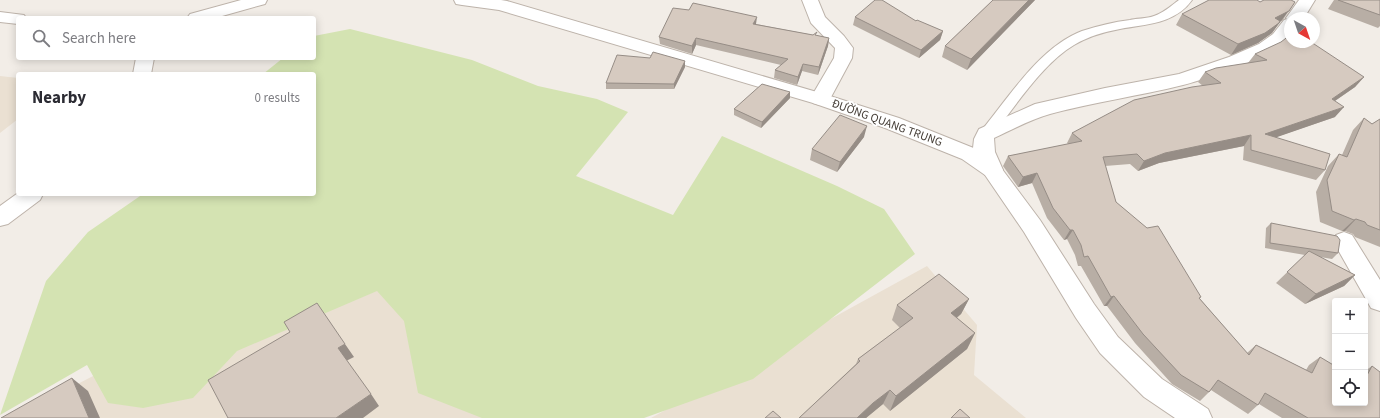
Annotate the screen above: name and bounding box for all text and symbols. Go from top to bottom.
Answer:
north arrow [1284,12,1320,48]
search box [16,16,316,60]
icon: search [30,27,52,49]
text: Search here [62,28,136,49]
text: Nearby [32,86,86,110]
text: 0 results [255,89,300,107]
street label: ĐƯỜNG QUANG TRUNG [829,95,945,151]
map controls [1332,298,1368,406]
button: + [1332,298,1368,334]
button: − [1332,334,1368,370]
button: locate [1332,370,1368,406]

